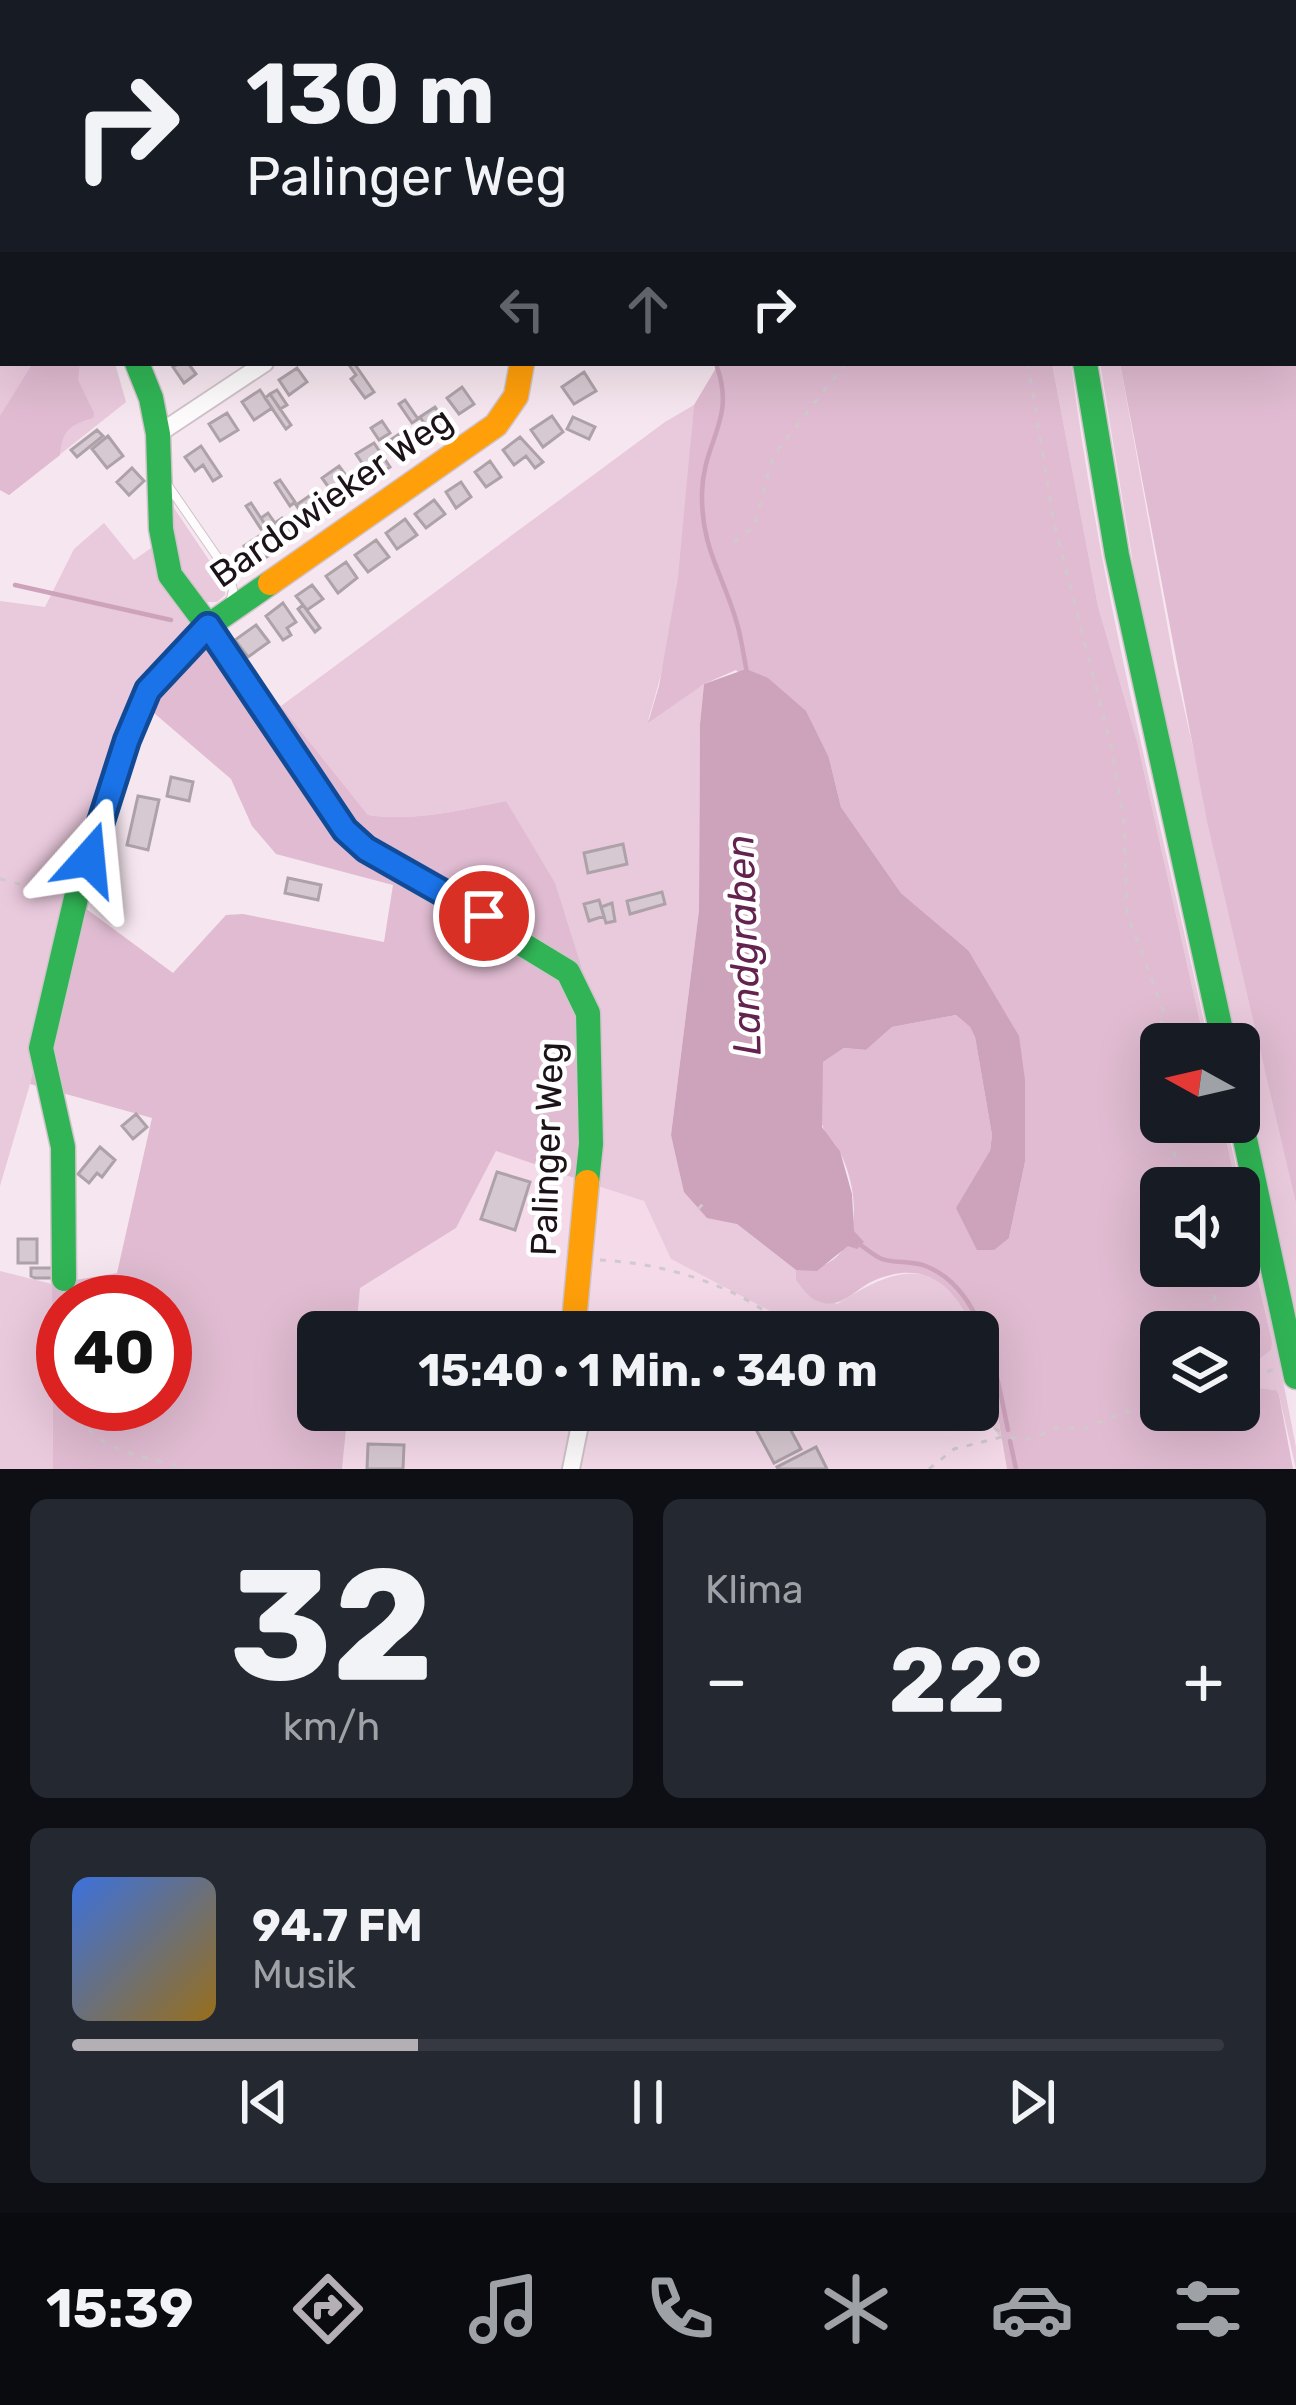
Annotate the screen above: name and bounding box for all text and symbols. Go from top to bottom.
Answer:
text: 130 m [246,44,495,144]
icon: right [48,48,204,204]
text: Palinger Weg [246,145,568,209]
icon: left [489,276,555,342]
icon: ahead [615,276,681,342]
icon: right [741,276,807,342]
street label: Bardowieker Weg [202,398,460,596]
position arrow [26,796,152,922]
water label: Landgraben [717,834,771,1056]
pin [433,865,535,967]
icon: arrive [451,883,517,949]
north arrow [1140,1023,1260,1143]
map controls [1140,1023,1260,1431]
street label: Palinger Weg [522,1041,572,1257]
button: sound [1140,1167,1260,1287]
speed limit sign: 40 [36,1275,192,1431]
button: layers [1140,1311,1260,1431]
text: 15:40 · 1 Min. · 340 m [418,1344,878,1397]
text: 32 [229,1533,434,1718]
text: Klima [705,1567,804,1613]
text: 22° [888,1627,1042,1734]
text: − [705,1641,748,1720]
text: + [1183,1641,1224,1720]
text: km/h [283,1704,380,1750]
text: 94.7 FM [252,1899,423,1952]
text: Musik [252,1952,356,1998]
icon: previous [231,2069,297,2135]
icon: pause [615,2069,681,2135]
icon: next [999,2069,1065,2135]
icon: directions [286,2267,370,2351]
icon: music [462,2267,546,2351]
icon: phone [638,2267,722,2351]
icon: climate [814,2267,898,2351]
icon: car [990,2267,1074,2351]
icon: filters [1166,2267,1250,2351]
text: 15:39 [46,2277,194,2341]

